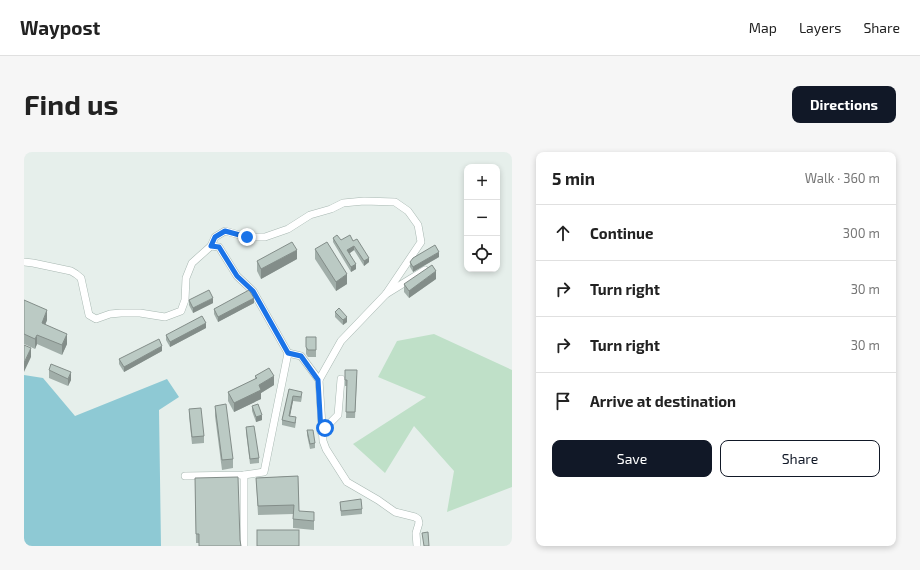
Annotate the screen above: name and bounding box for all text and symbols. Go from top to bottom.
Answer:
text: Waypost [20,16,100,39]
text: Map [749,19,777,36]
text: Layers [799,19,841,36]
text: Share [863,19,900,36]
button: Directions [792,86,896,123]
text: Find us [24,87,118,121]
map controls [464,164,500,272]
button: + [464,164,500,200]
text: 5 min [552,168,595,188]
text: Walk · 360 m [805,170,880,186]
button: − [464,200,500,236]
icon: ahead [552,222,574,244]
text: Continue [590,224,653,242]
text: 300 m [843,225,880,241]
route end [238,228,256,246]
button: locate [464,236,500,272]
icon: right [552,278,574,300]
text: Turn right [590,280,660,298]
text: 30 m [851,281,880,297]
icon: right [552,334,574,356]
text: Turn right [590,336,660,354]
text: 30 m [851,337,880,353]
icon: arrive [552,390,574,412]
text: Arrive at destination [590,392,736,410]
route start [316,419,334,437]
button: Save [552,440,712,477]
button: Share [720,440,880,477]

